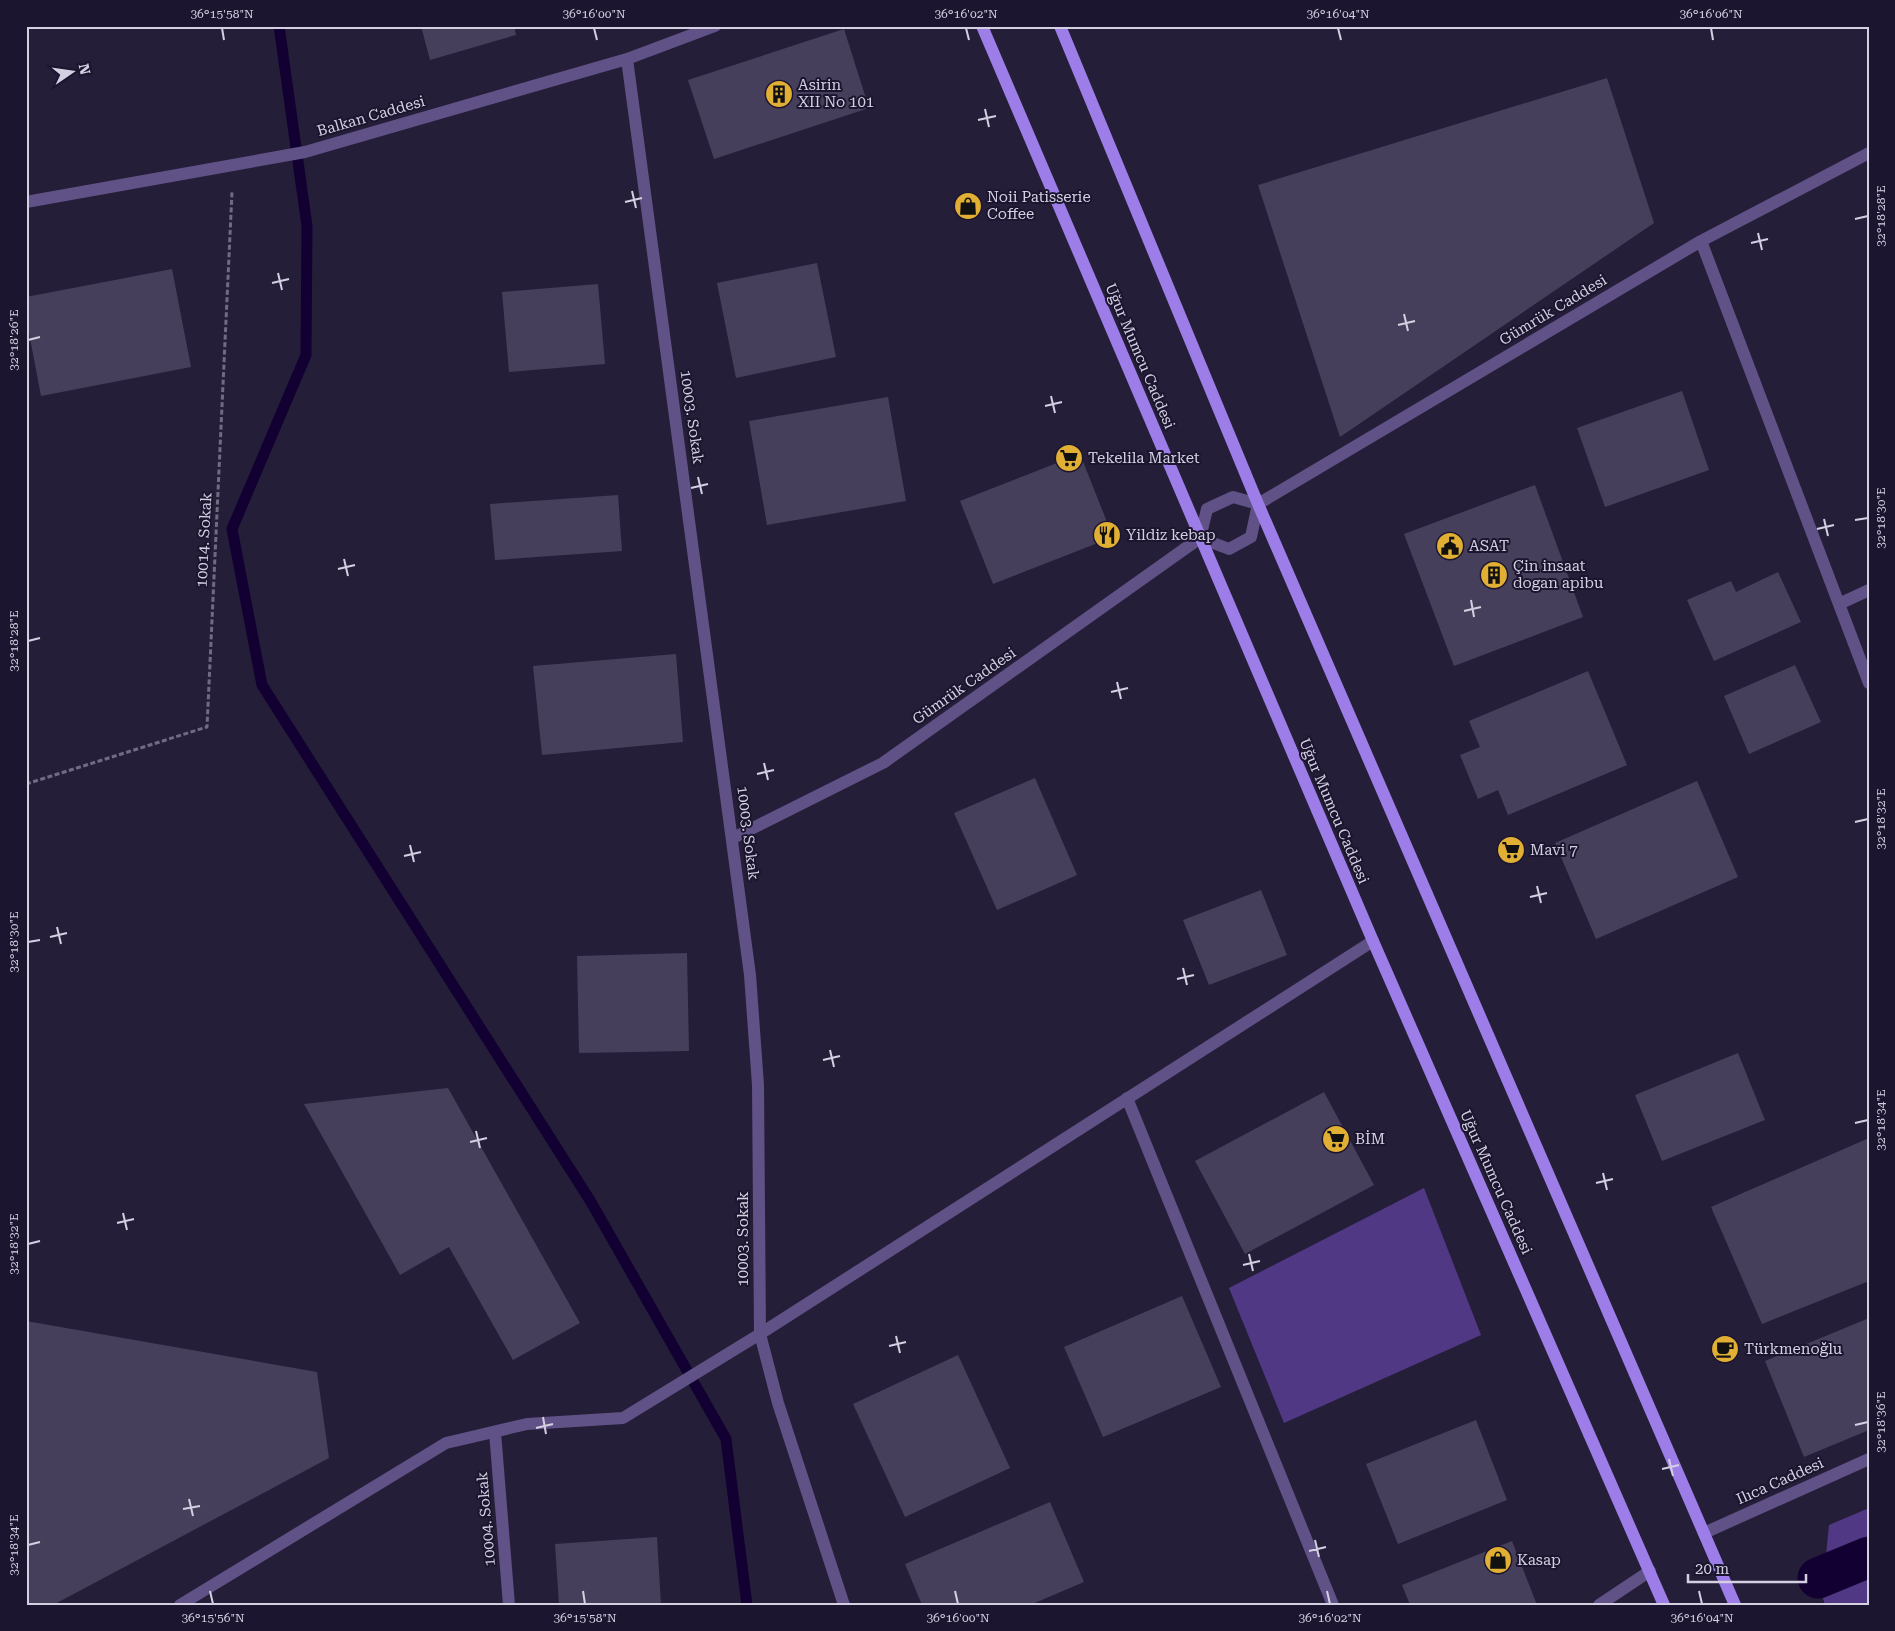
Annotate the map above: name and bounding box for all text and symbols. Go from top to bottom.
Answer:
text: 36°15'58"N [190,7,254,21]
text: 36°16'00"N [562,7,626,21]
text: 36°16'02"N [934,7,998,21]
text: 36°16'04"N [1306,7,1370,21]
text: 36°16'06"N [1679,7,1743,21]
north arrow [48,48,98,98]
text: N [76,62,94,76]
place label: Asirin XII No 101 [798,76,874,111]
building icon: Asirin XII No 101 [764,79,794,109]
street label: Balkan Caddesi [315,92,427,140]
text: 32°18'28"E [1874,185,1888,247]
place label: Noii Patisserie Coffee [987,188,1091,223]
shop icon: Noii Patisserie Coffee [953,191,983,221]
street label: Gümrük Caddesi [1496,271,1610,349]
street label: Uğur Mumcu Caddesi [1101,281,1179,432]
text: 32°18'26"E [7,309,21,371]
street label: 10003. Sokak [676,369,708,466]
supermarket icon: Tekelila Market [1054,443,1084,473]
place label: Tekelila Market [1088,449,1200,467]
text: 32°18'30"E [1874,487,1888,549]
street label: 10014. Sokak [193,492,216,588]
restaurant icon: Yildiz kebap [1092,520,1122,550]
place label: Yildiz kebap [1126,526,1216,544]
public building icon: ASAT [1435,531,1465,561]
place label: ASAT [1469,537,1509,555]
place label: Çin insaat dogan apibu [1513,557,1604,592]
building icon: Çin insaat dogan apibu [1479,560,1509,590]
text: 32°18'28"E [7,610,21,672]
street label: Gümrük Caddesi [909,644,1019,728]
street label: Uğur Mumcu Caddesi [1295,736,1373,887]
street label: 10003. Sokak [733,785,763,882]
text: 32°18'32"E [1874,788,1888,850]
supermarket icon: Mavi 7 [1496,835,1526,865]
place label: Mavi 7 [1530,841,1578,859]
text: 32°18'30"E [7,911,21,973]
text: 32°18'34"E [1874,1089,1888,1151]
street label: Uğur Mumcu Caddesi [1456,1107,1536,1257]
supermarket icon: BİM [1321,1124,1351,1154]
place label: BİM [1355,1130,1385,1148]
street label: 10003. Sokak [734,1191,752,1287]
text: 32°18'32"E [7,1213,21,1275]
cafe icon: Türkmenoğlu [1710,1334,1740,1364]
place label: Türkmenoğlu [1744,1340,1843,1358]
text: 32°18'36"E [1874,1391,1888,1453]
street label: Ilıca Caddesi [1734,1454,1827,1508]
street label: 10004. Sokak [473,1470,499,1567]
text: 32°18'34"E [7,1514,21,1576]
shop icon: Kasap [1483,1545,1513,1575]
place label: Kasap [1517,1551,1561,1569]
scale bar [1688,1551,1805,1583]
text: 20 m [1695,1560,1730,1578]
text: 36°15'56"N [181,1611,245,1625]
text: 36°15'58"N [553,1611,617,1625]
text: 36°16'00"N [926,1611,990,1625]
text: 36°16'02"N [1298,1611,1362,1625]
text: 36°16'04"N [1670,1611,1734,1625]

